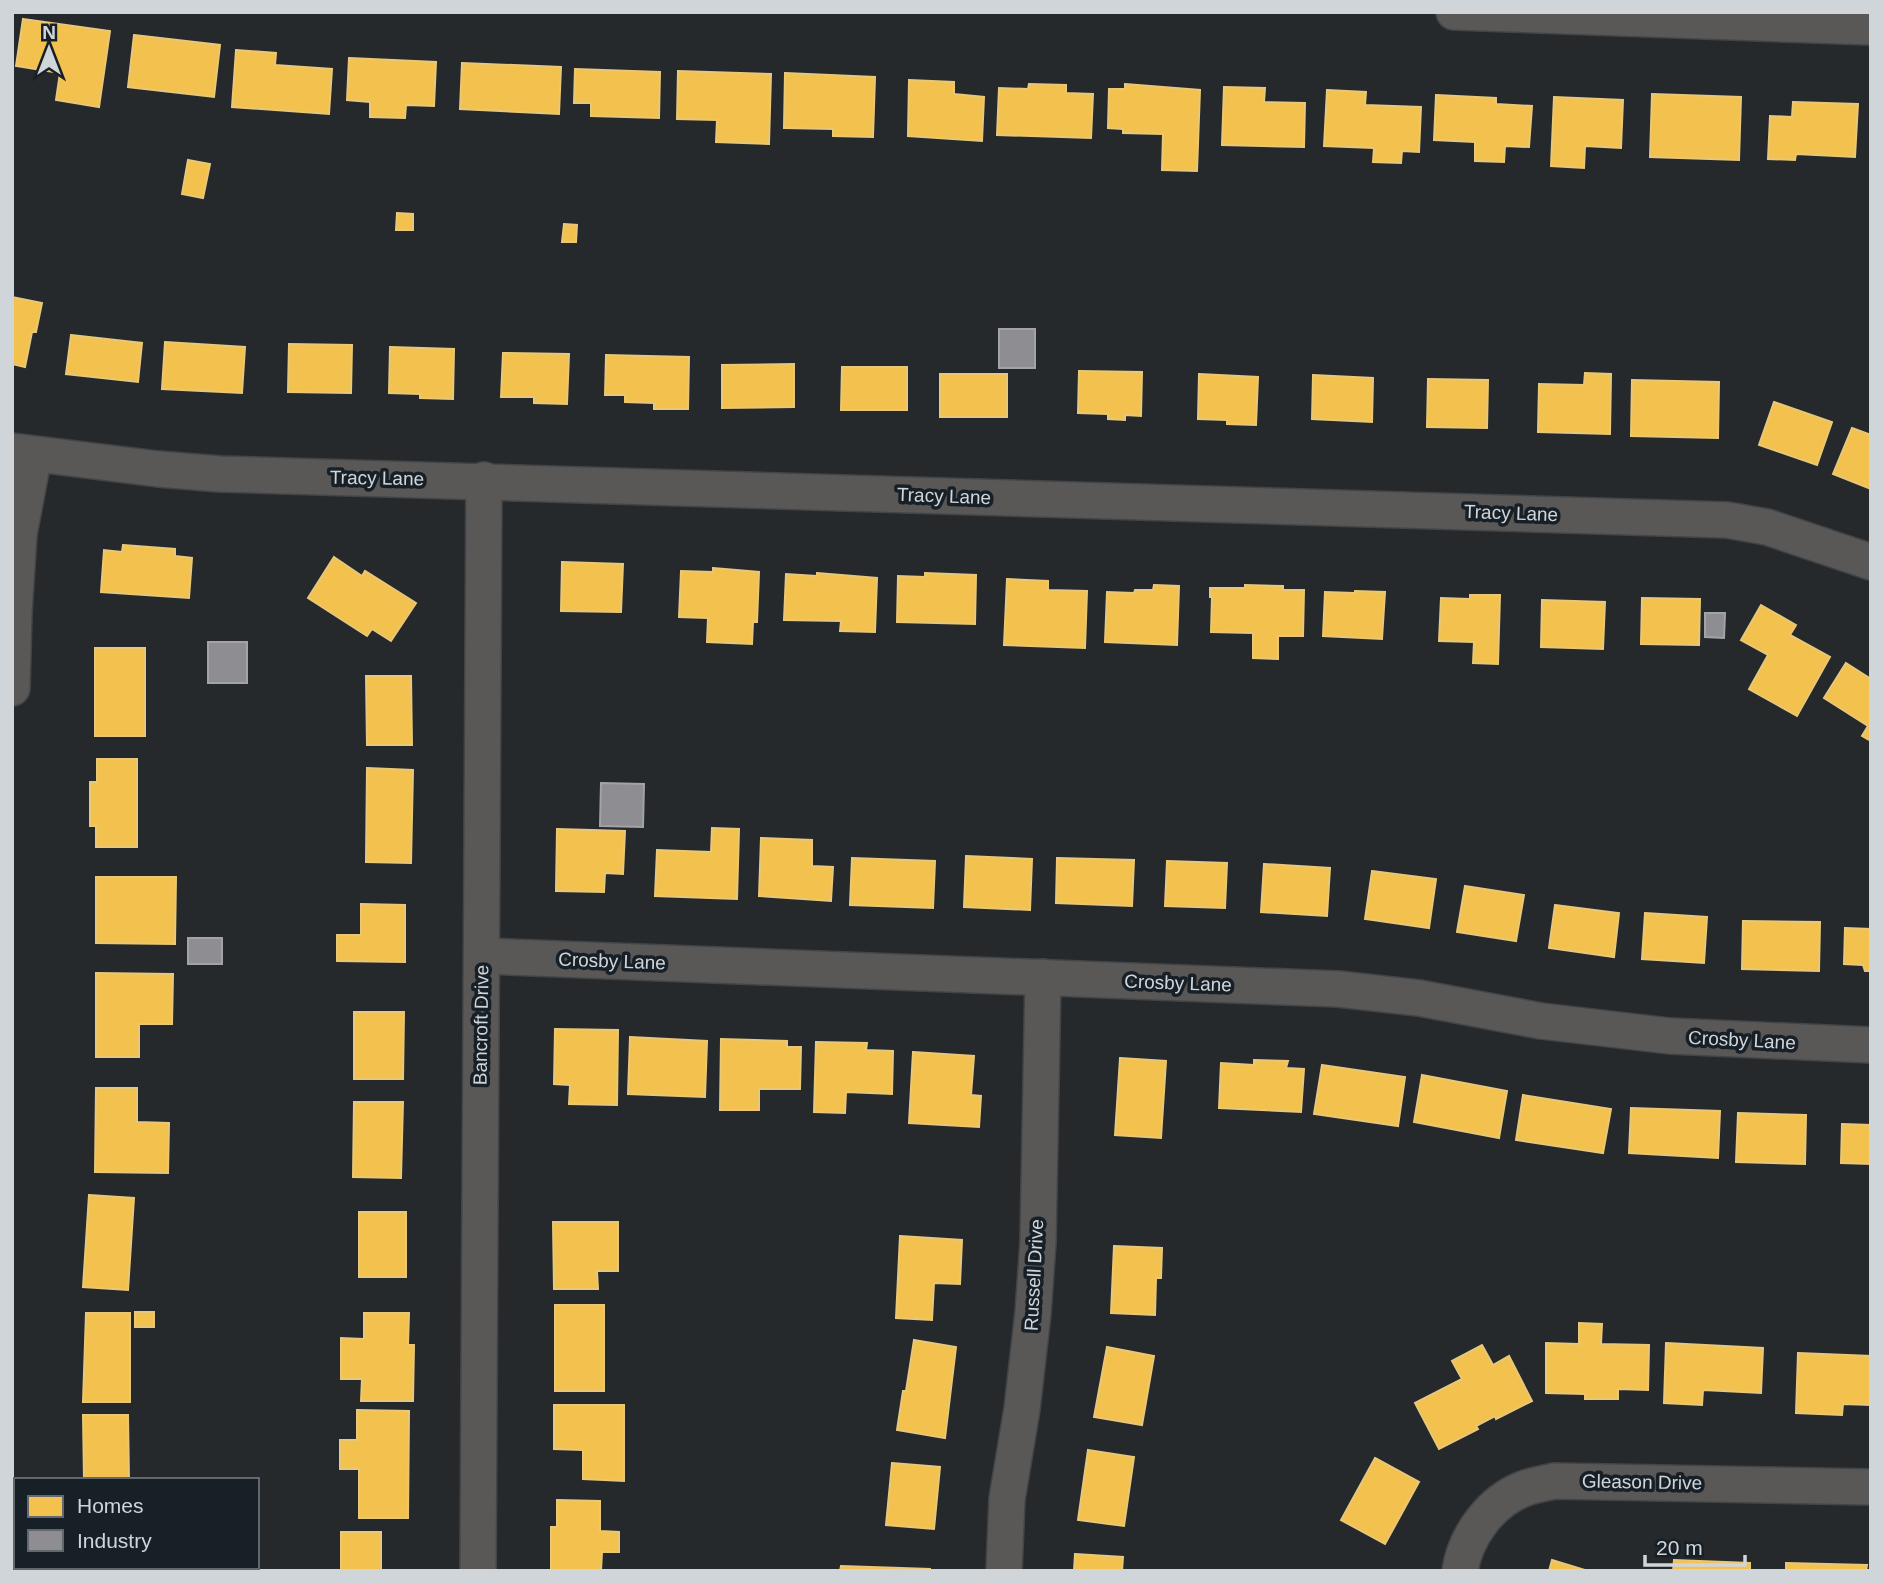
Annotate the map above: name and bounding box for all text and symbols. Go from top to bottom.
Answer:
north arrow [14,14,84,84]
text: N [42,22,56,43]
street label: Tracy Lane [330,467,424,489]
street label: Tracy Lane [896,484,992,508]
street label: Tracy Lane [1463,501,1559,525]
street label: Crosby Lane [558,949,666,973]
street label: Bancroft Drive [469,965,493,1085]
street label: Crosby Lane [1124,971,1232,995]
street label: Crosby Lane [1688,1027,1796,1053]
street label: Russell Drive [1021,1219,1047,1331]
street label: Gleason Drive [1582,1470,1702,1494]
legend [14,1478,259,1569]
text: Homes [77,1494,144,1517]
scale bar [1645,1524,1745,1568]
text: Industry [77,1529,152,1552]
text: 20 m [1656,1536,1703,1559]

